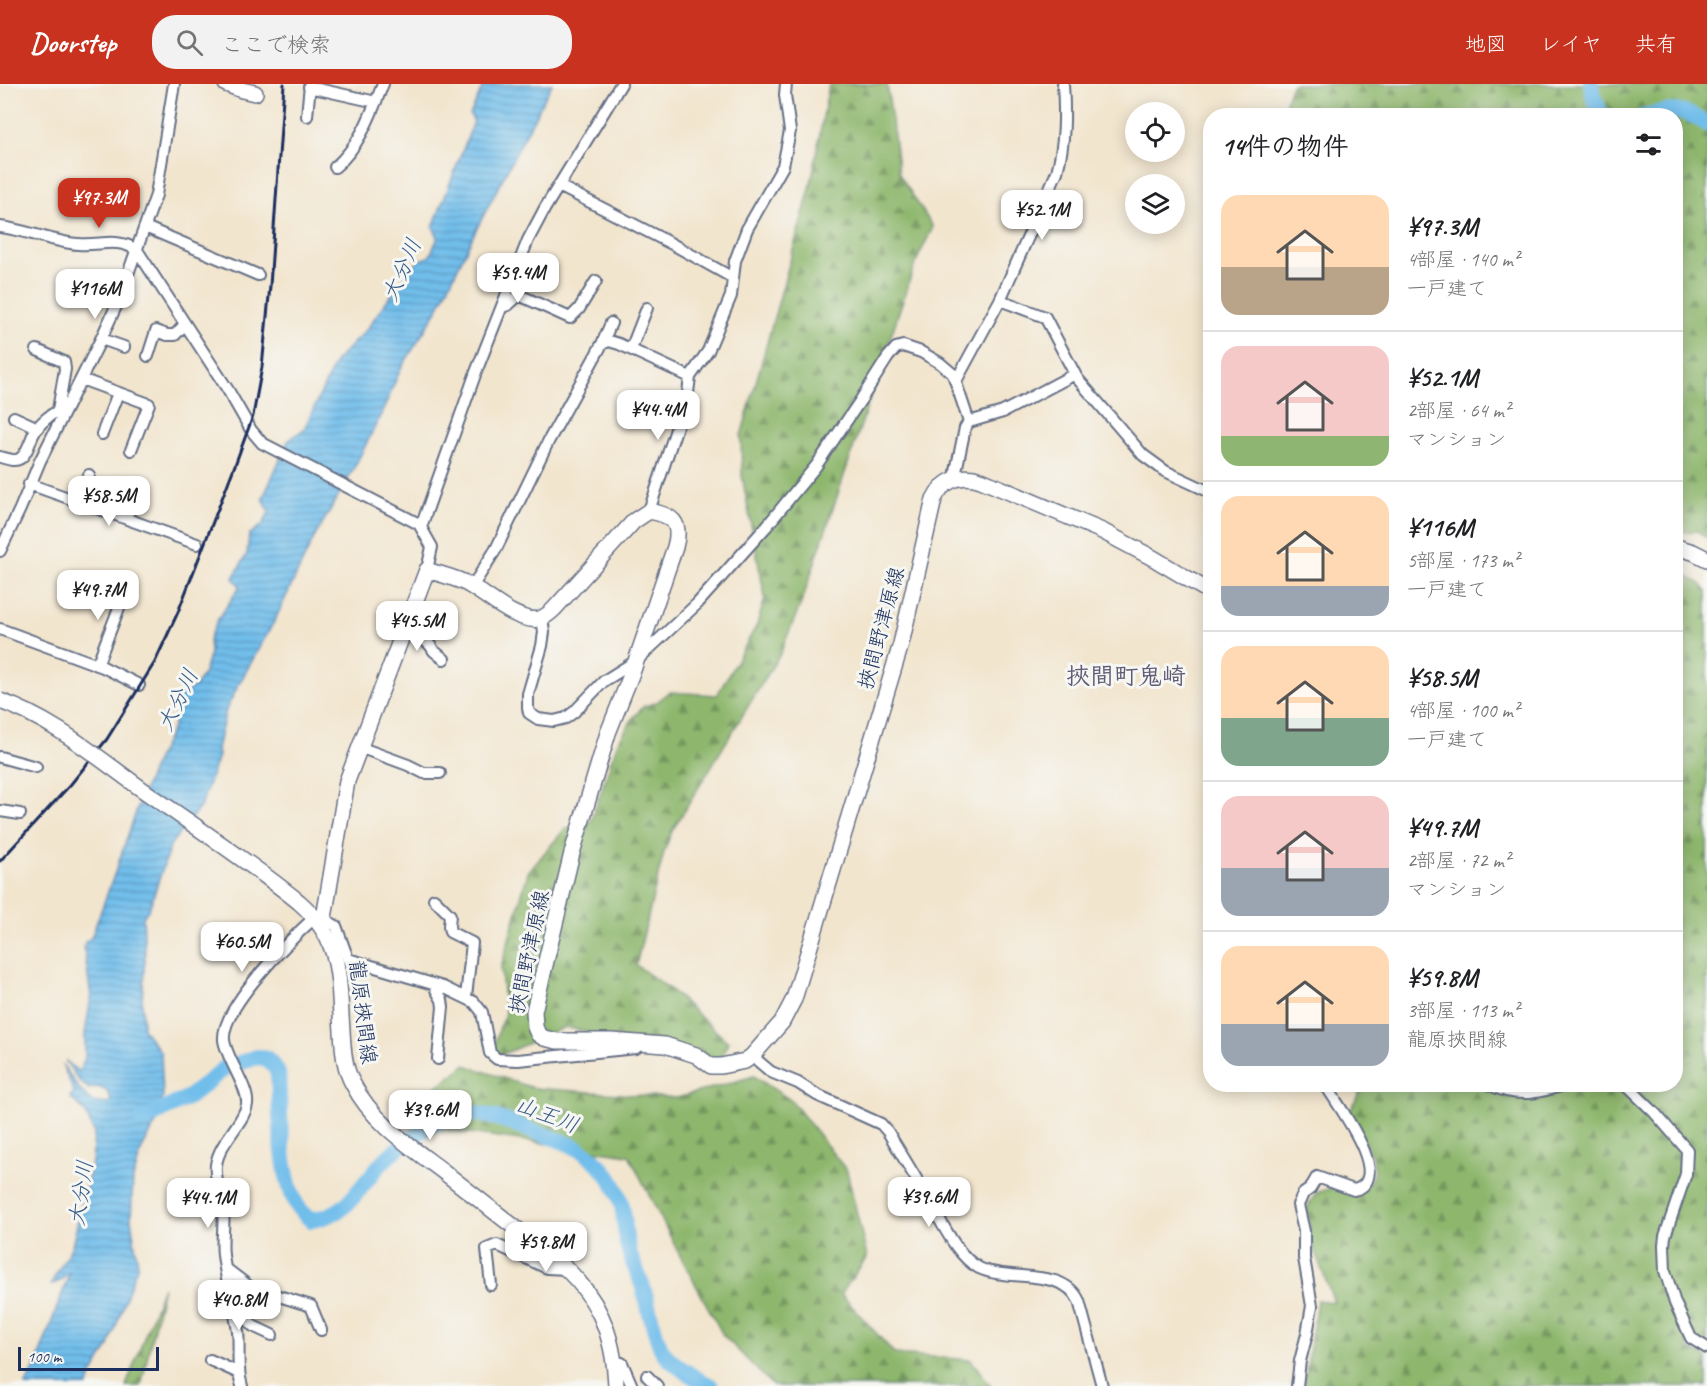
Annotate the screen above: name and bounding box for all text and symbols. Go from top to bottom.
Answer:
search box [152,15,572,69]
text: Doorstep [30,25,116,60]
icon: search [173,26,206,59]
text: ここで検索 [221,31,331,59]
text: 地図 [1465,31,1507,57]
text: レイヤ [1540,31,1602,57]
text: 共有 [1635,31,1677,57]
map controls [1125,102,1185,234]
button: locate [1125,102,1185,162]
icon: filters [1632,128,1665,161]
text: 14件の物件 [1221,130,1348,163]
button: layers [1125,174,1185,234]
pin: ¥97.3M [50,178,148,229]
text: ¥97.3M [72,185,126,210]
pin: ¥52.1M [993,190,1091,241]
text: ¥52.1M [1015,197,1069,222]
text: ¥97.3M [1407,210,1478,243]
icon: home [1269,219,1341,291]
water label: 大分川 [376,234,428,306]
text: 4部屋 · 140 m² [1407,247,1519,272]
pin: ¥59.4M [469,253,567,304]
text: ¥59.4M [491,260,545,285]
pin: ¥116M [53,269,137,320]
text: ¥116M [70,276,121,301]
text: 一戸建て [1407,276,1487,301]
text: ¥52.1M [1407,361,1478,394]
icon: home [1269,370,1341,442]
pin: ¥44.4M [609,390,707,441]
text: ¥44.4M [631,397,685,422]
text: 2部屋 · 64 m² [1407,398,1510,423]
text: マンション [1407,427,1506,452]
pin: ¥58.5M [60,476,158,527]
text: ¥58.5M [82,483,136,508]
text: ¥116M [1407,511,1473,544]
icon: home [1269,520,1341,592]
text: 5部屋 · 173 m² [1407,548,1519,573]
street label: 挾間野津原線 [852,564,910,692]
pin: ¥49.7M [49,570,147,621]
text: ¥49.7M [71,577,125,602]
text: 一戸建て [1407,577,1487,602]
pin: ¥45.5M [368,601,466,652]
text: ¥45.5M [390,608,444,633]
district label: 挾間町鬼崎 [1066,661,1186,691]
text: ¥58.5M [1407,661,1477,694]
water label: 大分川 [151,664,205,736]
icon: home [1269,670,1341,742]
text: 4部屋 · 100 m² [1407,698,1519,723]
text: 一戸建て [1407,727,1487,752]
text: ¥49.7M [1407,811,1478,844]
icon: home [1269,820,1341,892]
text: 2部屋 · 72 m² [1407,848,1510,873]
text: マンション [1407,877,1506,902]
street label: 挾間野津原線 [503,888,555,1016]
pin: ¥60.5M [193,922,291,973]
text: ¥60.5M [215,929,269,954]
street label: 龍原挾間線 [344,958,382,1066]
text: ¥59.8M [1407,961,1477,994]
icon: home [1269,970,1341,1042]
text: 3部屋 · 113 m² [1407,998,1519,1023]
text: 龍原挾間線 [1407,1027,1507,1052]
pin: ¥39.6M [381,1090,479,1141]
water label: 山王川 [511,1090,583,1140]
text: ¥39.6M [403,1097,457,1122]
water label: 大分川 [63,1158,99,1228]
pin: ¥39.6M [880,1177,978,1228]
pin: ¥44.1M [159,1178,257,1229]
text: ¥39.6M [902,1184,956,1209]
text: ¥44.1M [181,1185,235,1210]
pin: ¥59.8M [497,1222,595,1273]
text: ¥59.8M [519,1229,573,1254]
pin: ¥40.8M [190,1280,288,1331]
text: ¥40.8M [212,1287,266,1312]
scale bar [18,1344,159,1372]
text: 100 m [27,1347,61,1367]

